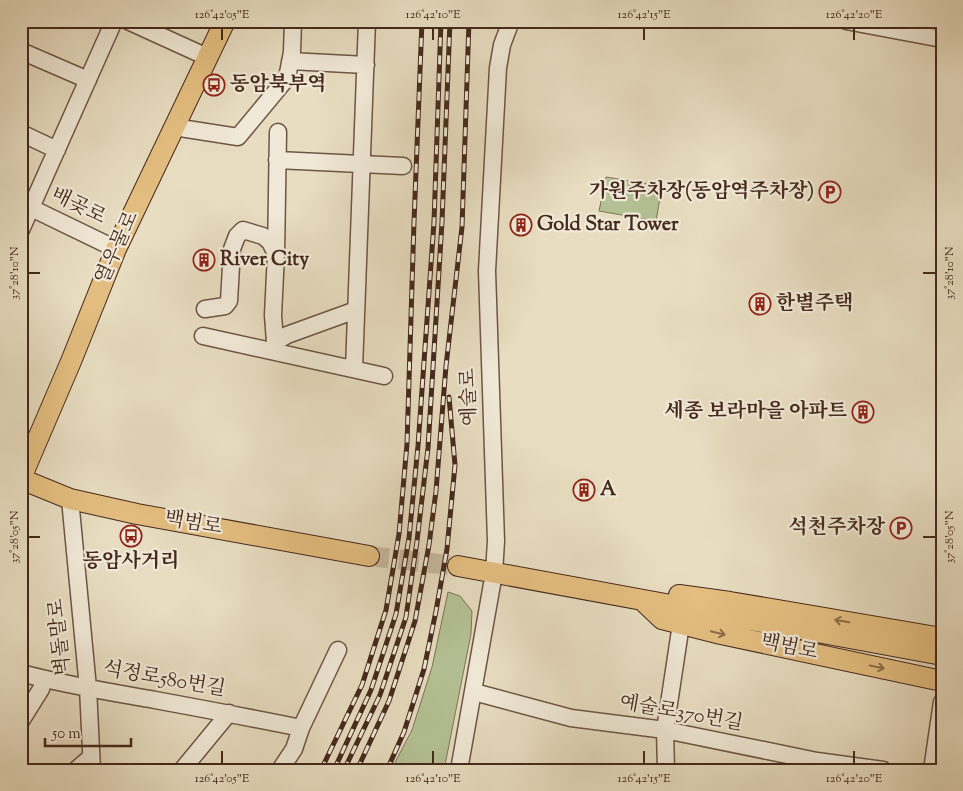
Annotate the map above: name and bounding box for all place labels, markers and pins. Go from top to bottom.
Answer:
place label: 동암북부역 [230,71,327,100]
bus stop icon: 동암북부역 [202,73,226,97]
place label: 가원주차장(동암역주차장) [588,178,814,207]
parking icon: 가원주차장(동암역주차장) [818,180,842,204]
place label: Gold Star Tower [537,211,679,240]
building icon: Gold Star Tower [509,213,533,237]
place label: River City [220,246,309,275]
building icon: River City [192,248,216,272]
place label: 한별주택 [776,290,853,319]
building icon: 한별주택 [748,292,772,316]
place label: 세종 보라마을 아파트 [665,398,847,427]
building icon: 세종 보라마을 아파트 [851,400,875,424]
place label: A [600,476,617,505]
building icon: A [572,478,596,502]
place label: 석천주차장 [788,514,886,543]
parking icon: 석천주차장 [889,516,913,540]
bus stop icon: 동암사거리 [119,524,143,548]
place label: 동암사거리 [83,548,179,577]

